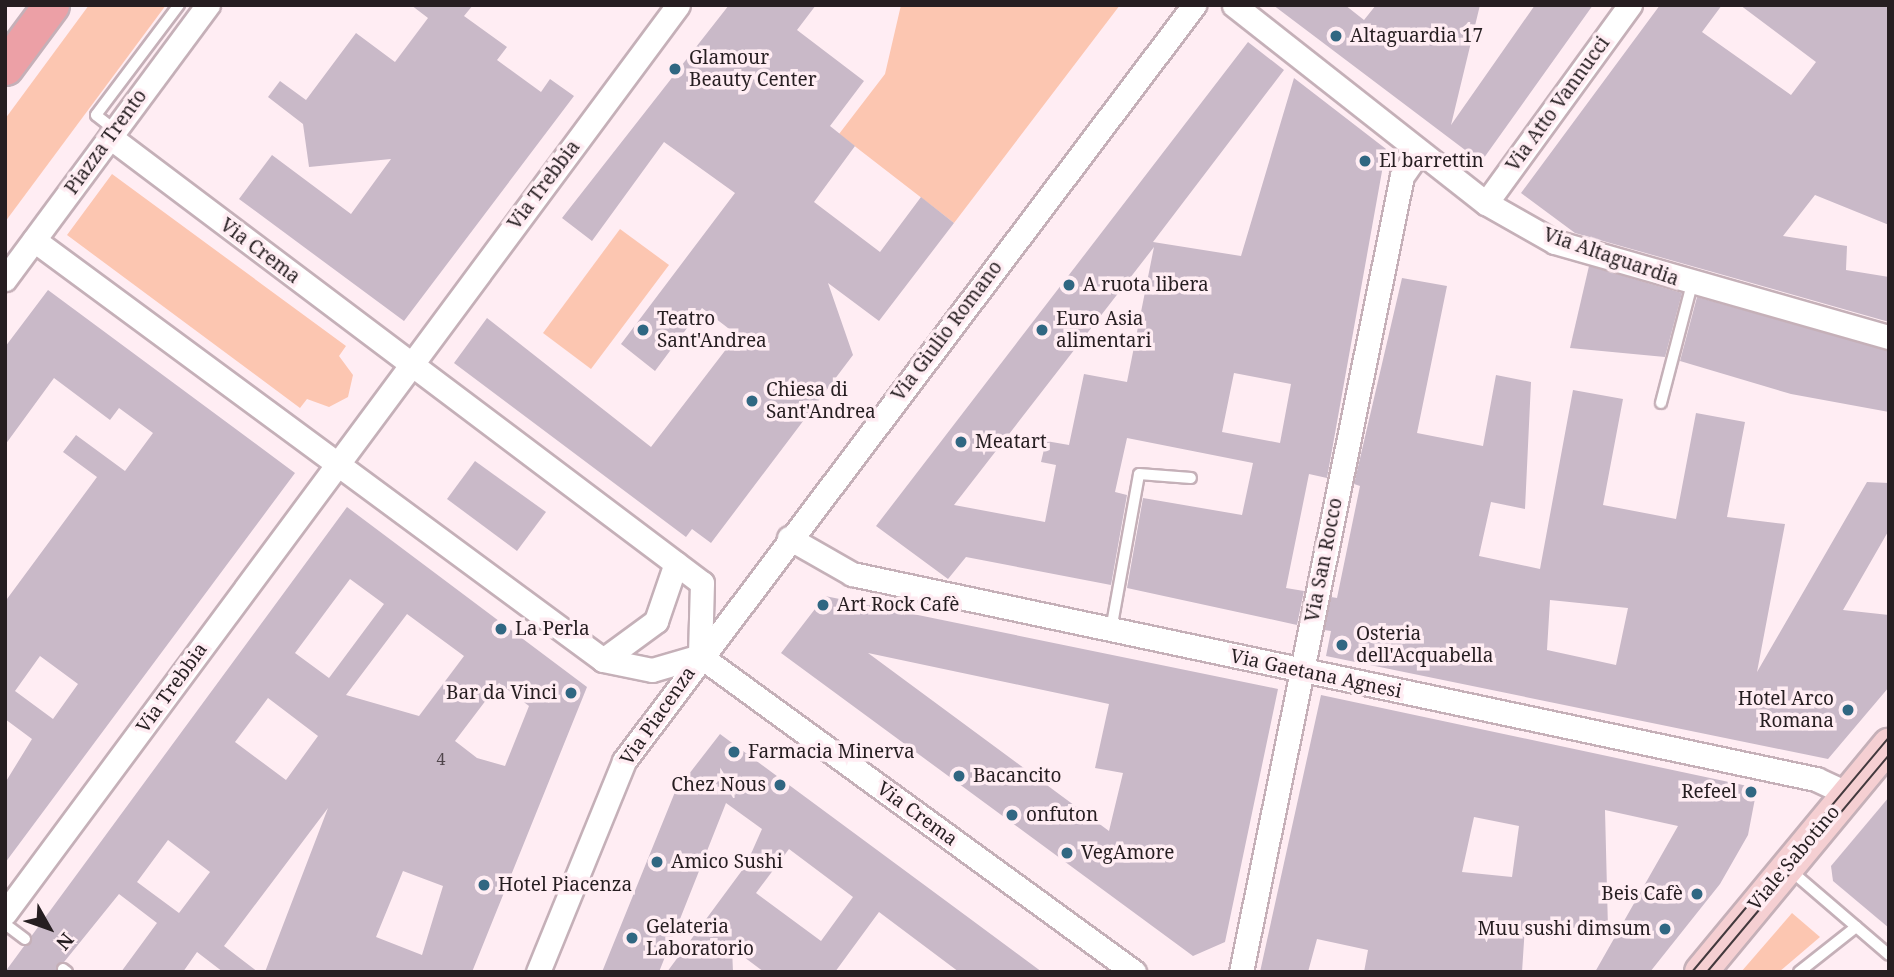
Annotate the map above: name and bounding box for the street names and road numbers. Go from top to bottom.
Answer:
street label: Via Atto Vannucci [1501,32,1615,176]
street label: Piazza Trento [60,85,152,199]
street label: Via Trebbia [503,136,585,234]
street label: Via Crema [216,214,304,288]
street label: Via Altaguardia [1540,223,1682,291]
street label: Via Giulio Romano [887,256,1007,406]
street label: Via San Rocco [1301,496,1347,624]
street label: Via Trebbia [132,639,212,737]
street label: Via Gaetana Agnesi [1228,645,1404,703]
street label: Via Piacenza [616,662,700,770]
street label: Via Crema [872,777,962,851]
street label: Viale Sabotino [1743,801,1845,915]

